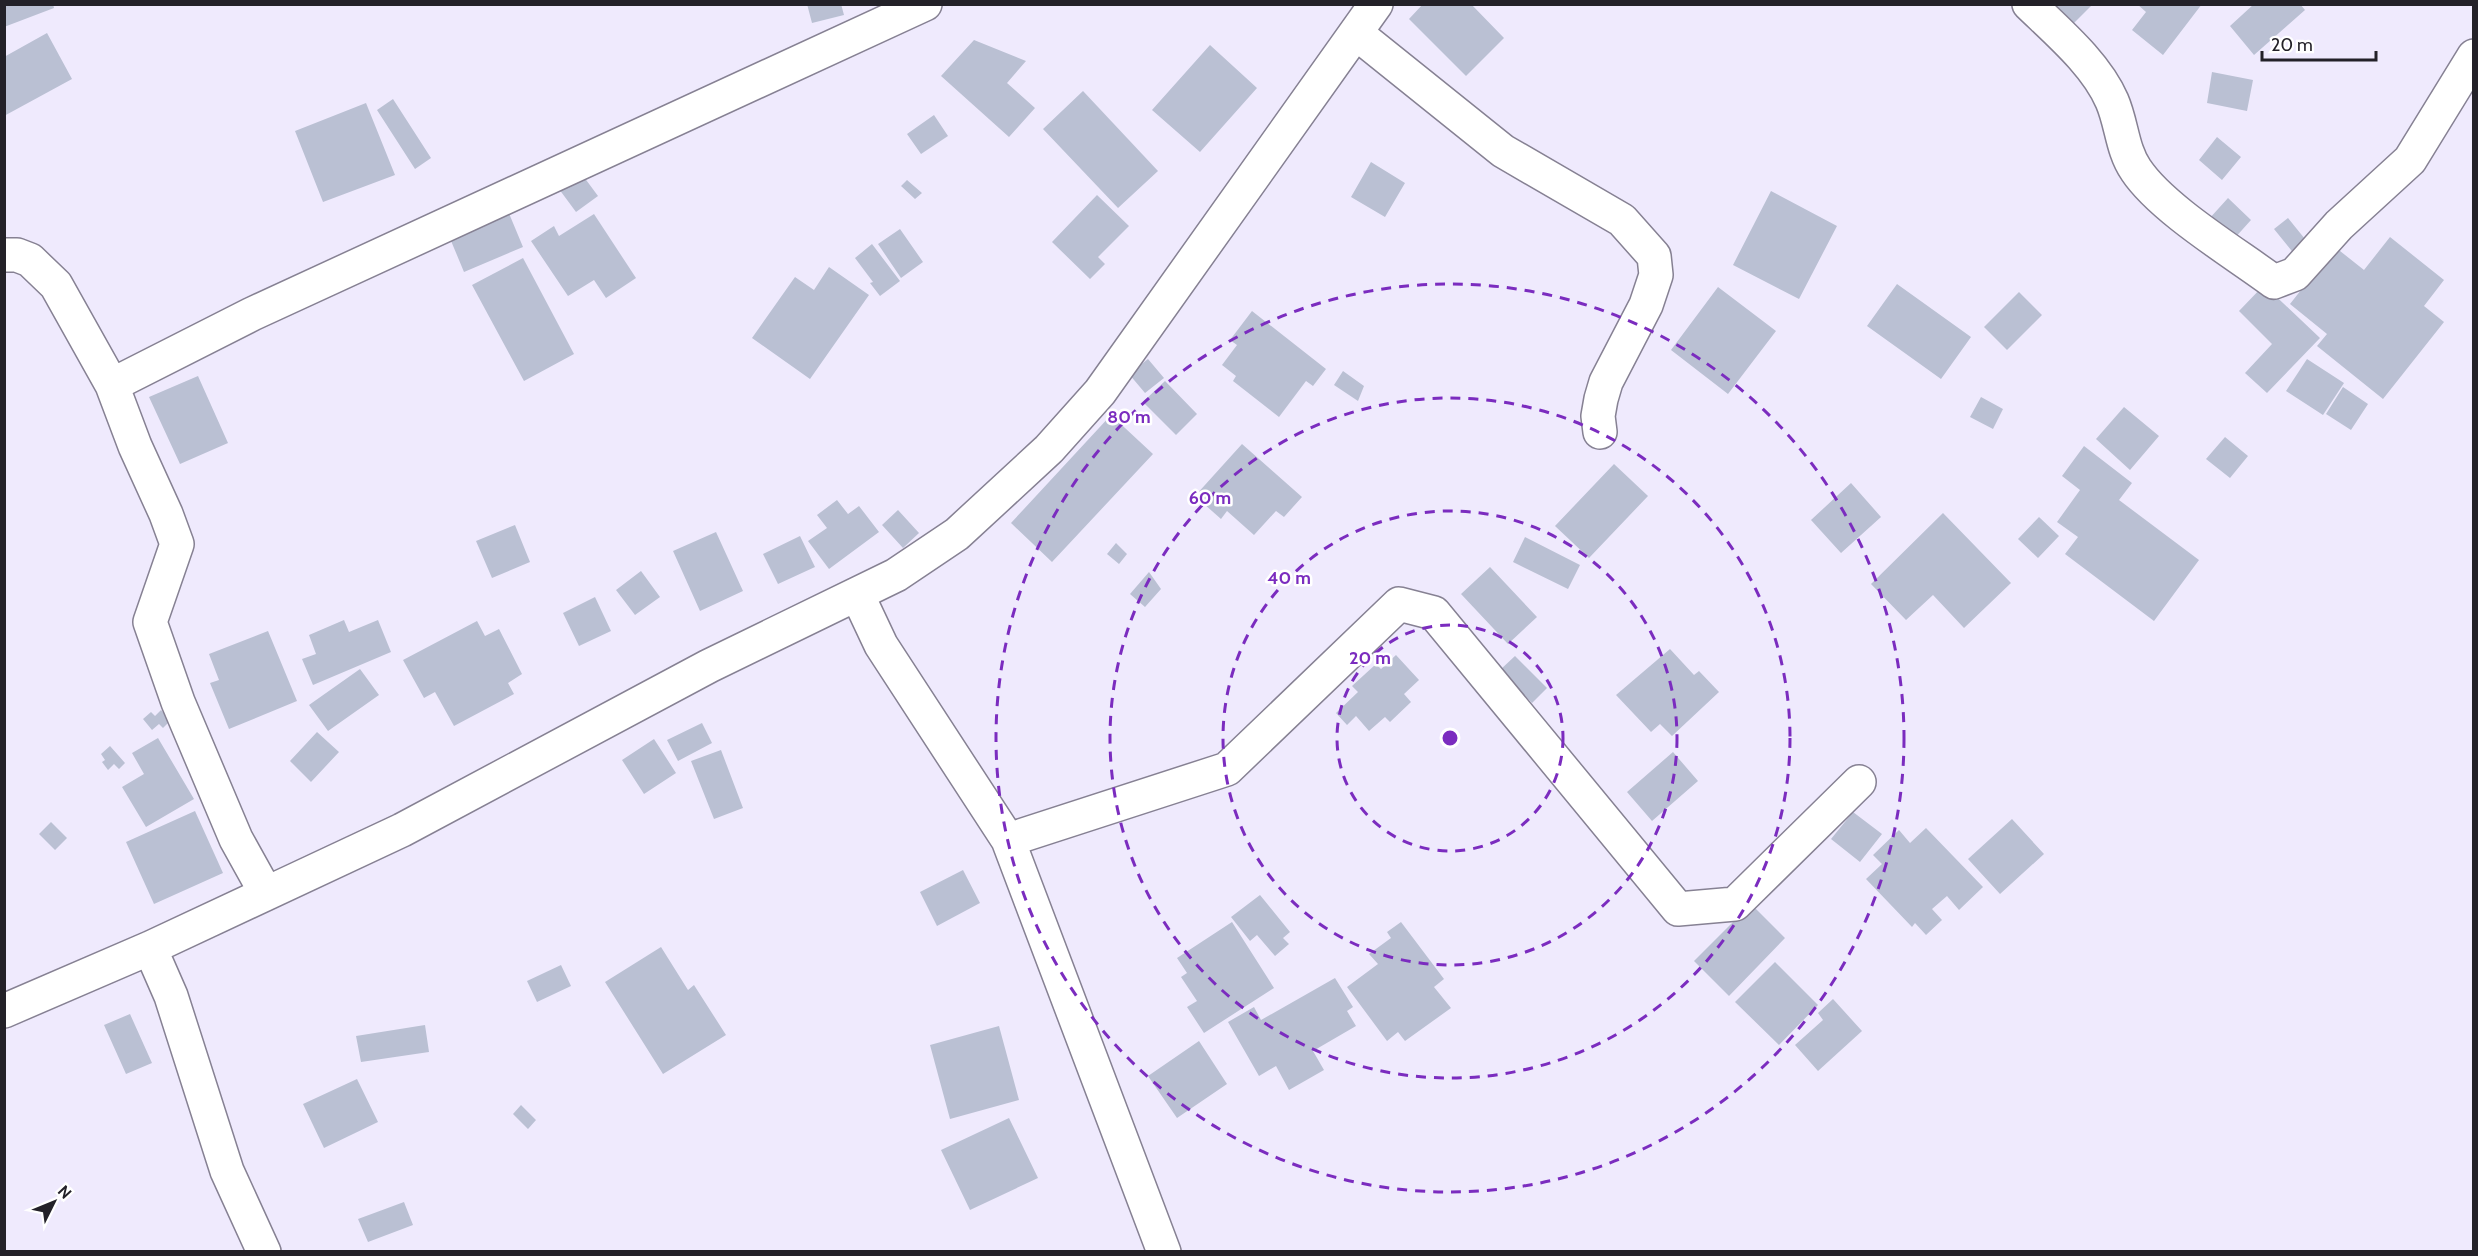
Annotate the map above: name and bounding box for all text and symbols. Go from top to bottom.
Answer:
scale bar [2262,24,2376,62]
text: 20 m [2271,34,2313,56]
text: 80 m [1107,406,1151,428]
text: 60 m [1189,487,1231,509]
text: 40 m [1267,567,1311,589]
text: 20 m [1349,647,1391,669]
centre of rings [1440,728,1460,748]
north arrow [24,1172,84,1232]
text: N [54,1181,75,1203]

